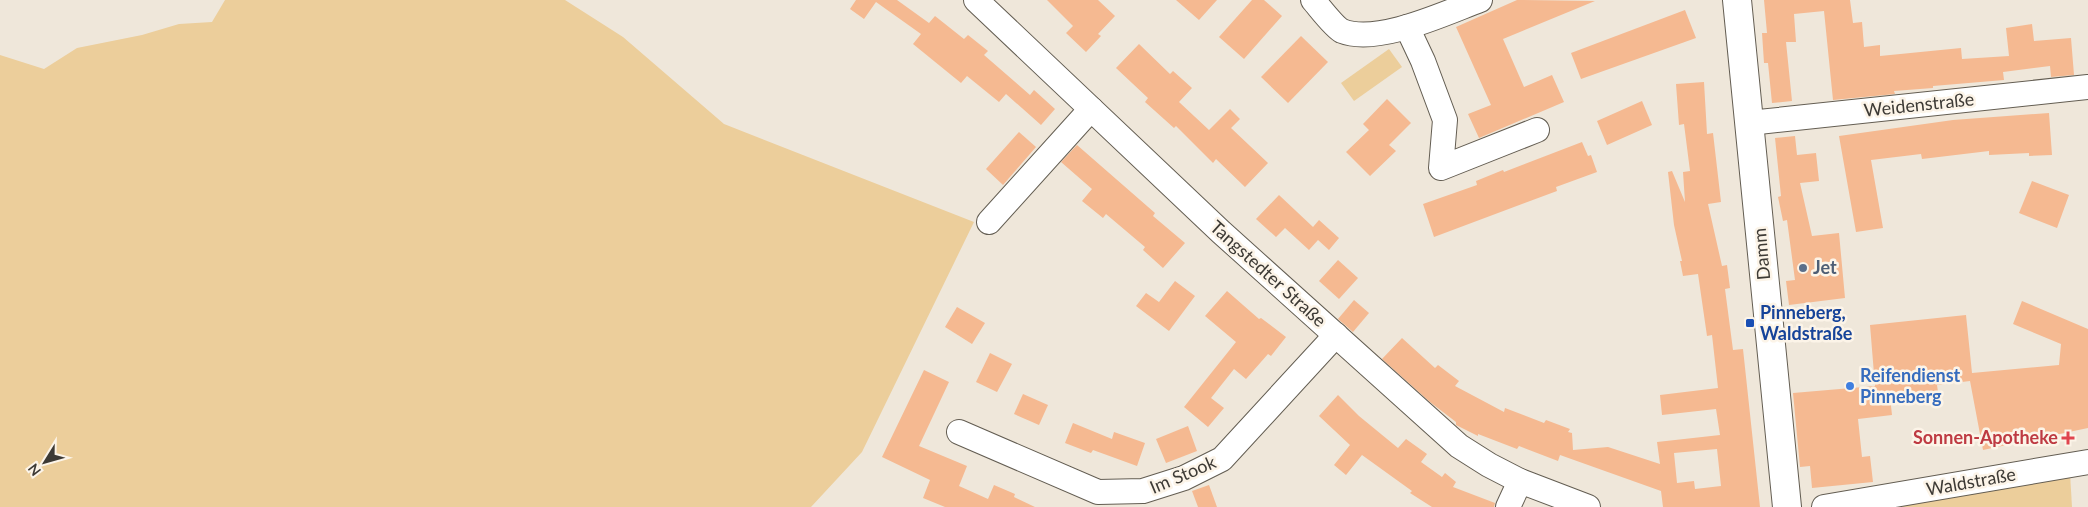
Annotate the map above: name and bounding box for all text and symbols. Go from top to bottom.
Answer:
street label: Weidenstraße [1863,87,1975,121]
street label: Tangstedter Straße [1206,215,1331,331]
street label: Damm [1748,227,1774,281]
place label: Jet [1813,256,1837,278]
marker: Jet [1797,262,1809,274]
place label: Pinneberg, Waldstraße [1760,301,1853,344]
marker: Pinneberg, Waldstraße [1744,317,1756,329]
place label: Reifendienst Pinneberg [1860,364,1961,407]
marker: Reifendienst Pinneberg [1844,380,1856,392]
place label: Sonnen-Apotheke [1913,426,2058,448]
marker: Sonnen-Apotheke [2062,432,2074,444]
north arrow [20,437,70,487]
street label: Im Stook [1146,450,1220,498]
text: N [24,461,44,480]
street label: Waldstraße [1924,462,2017,500]

